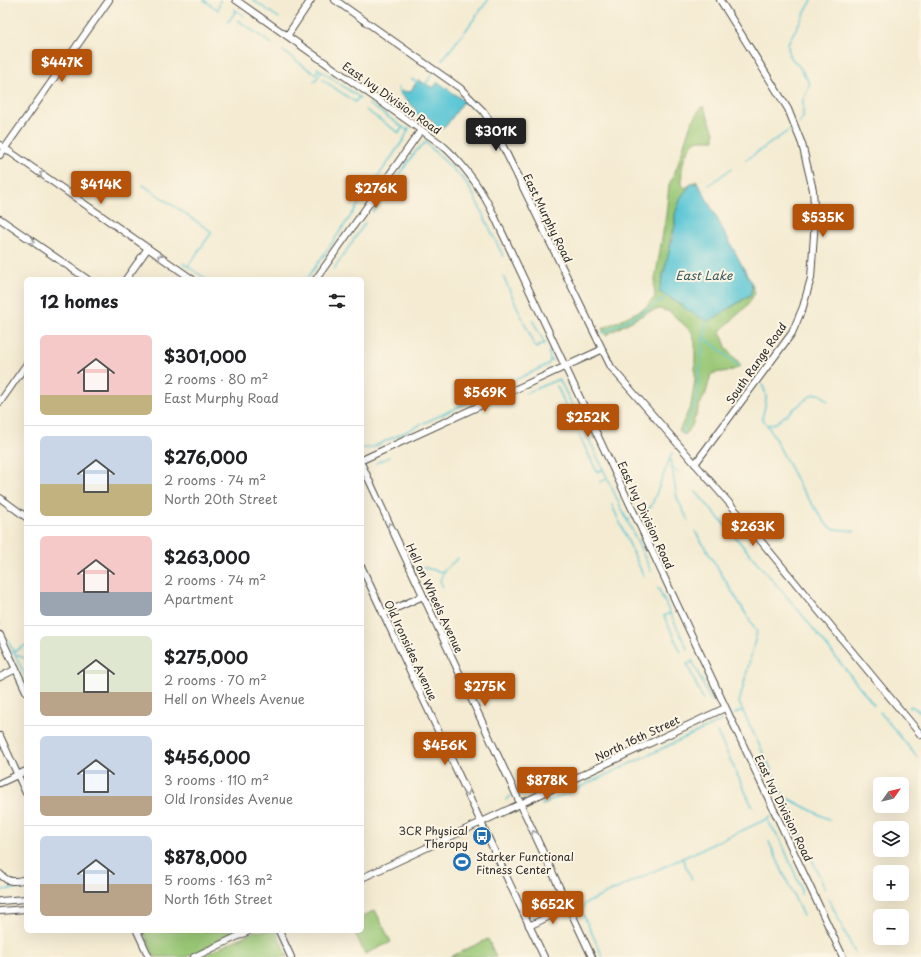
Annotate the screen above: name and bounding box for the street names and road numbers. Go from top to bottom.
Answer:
street label: East Ivy Division Road [339,57,445,139]
street label: East Murphy Road [519,171,577,265]
street label: South Range Road [721,319,791,407]
street label: East Ivy Division Road [614,458,678,572]
street label: Hell on Wheels Avenue [402,540,468,656]
street label: Old Ironsides Avenue [380,597,442,703]
street label: North 16th Street [592,711,682,765]
street label: East Ivy Division Road [751,752,817,864]

